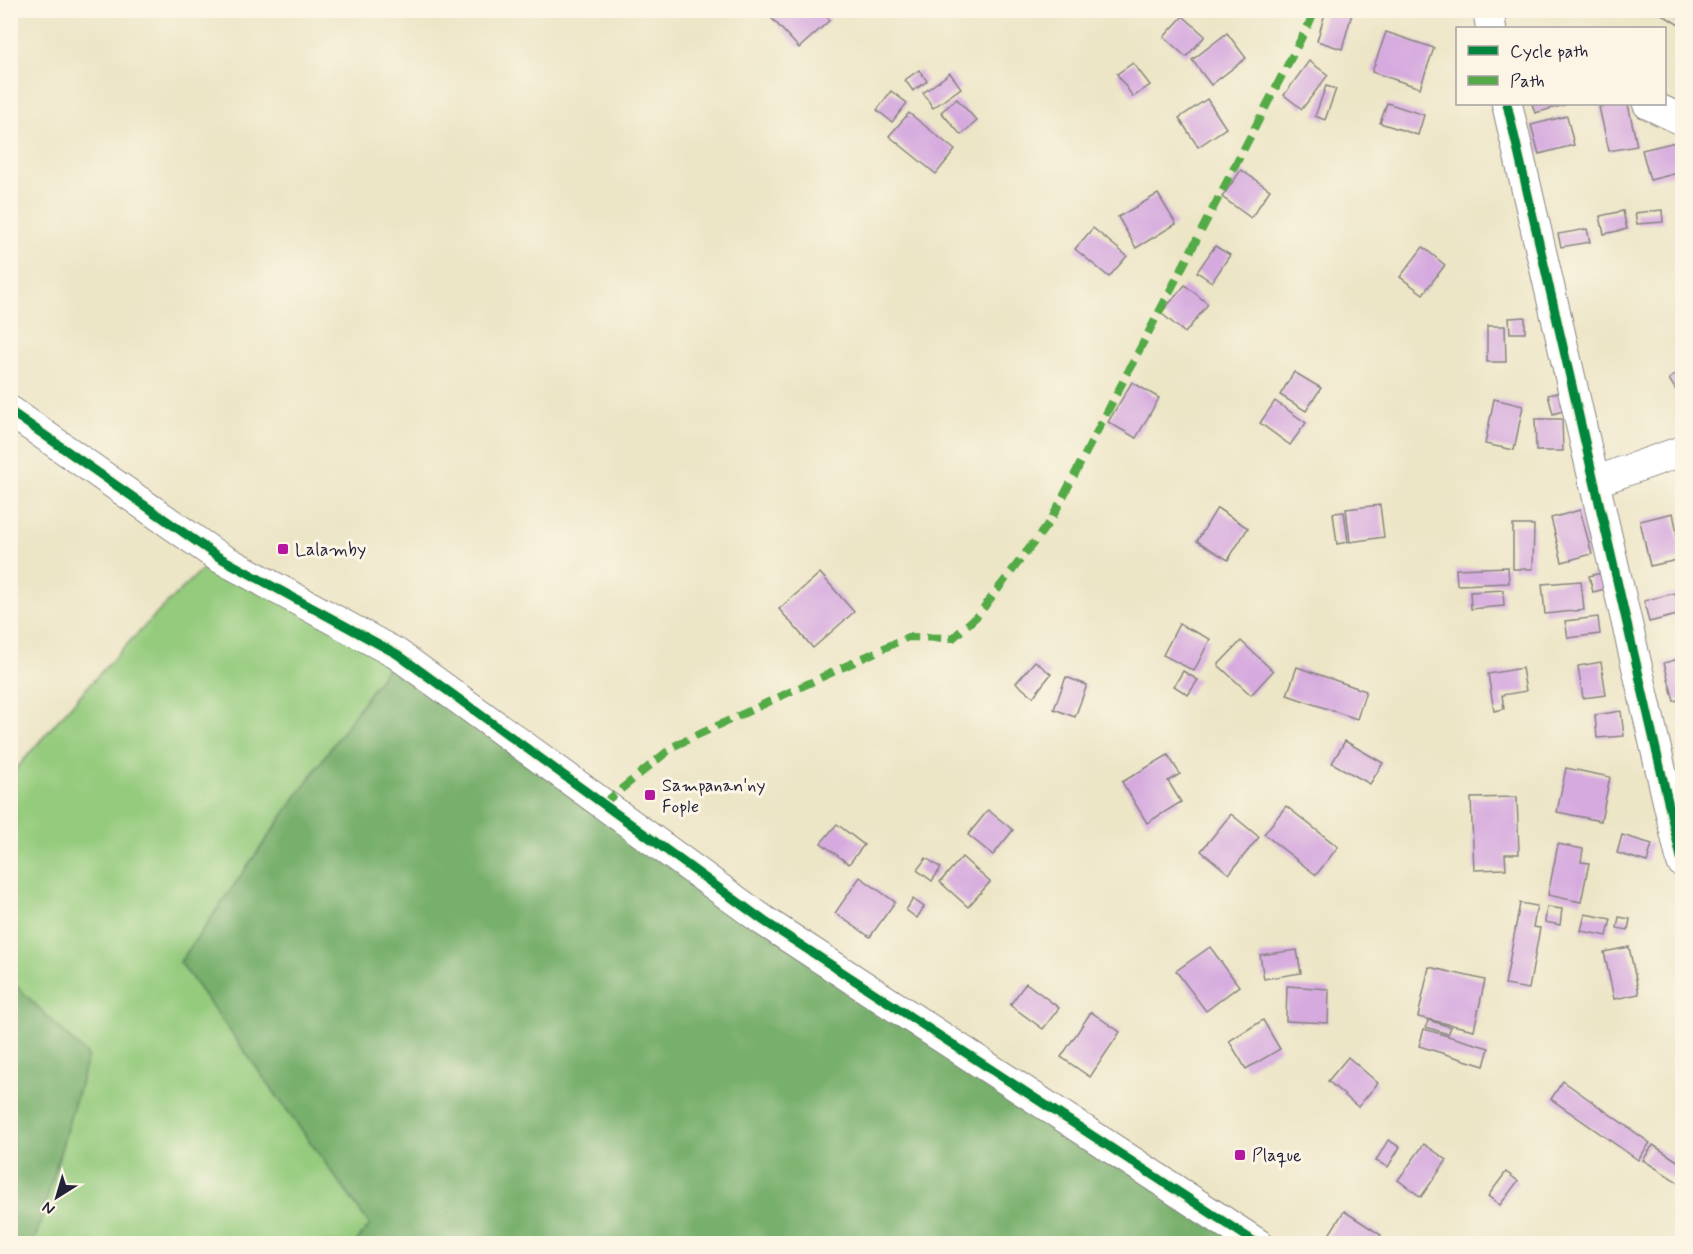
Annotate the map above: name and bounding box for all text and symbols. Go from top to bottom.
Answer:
legend [1456,27,1666,105]
text: Cycle path [1510,40,1588,64]
text: Path [1510,70,1545,94]
place label: Lalamby [295,538,366,562]
marker: Lalamby [276,542,290,556]
place label: Sampanan'ny Fople [662,774,766,819]
marker: Sampanan'ny Fople [643,788,657,802]
place label: Plaque [1252,1144,1301,1168]
marker: Plaque [1233,1148,1247,1162]
north arrow [27,1167,87,1227]
text: N [38,1196,59,1219]

